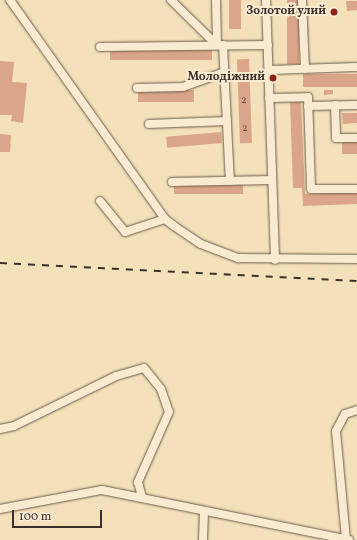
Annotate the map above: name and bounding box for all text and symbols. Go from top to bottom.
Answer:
place label: Золотой улий [246,5,326,19]
marker: Золотой улий [329,7,339,17]
place label: Молодіжний [187,71,265,85]
marker: Молодіжний [268,73,278,83]
house number: 2 [241,95,247,107]
house number: 2 [242,123,248,135]
scale bar [14,502,104,528]
text: 100 m [19,509,51,525]

